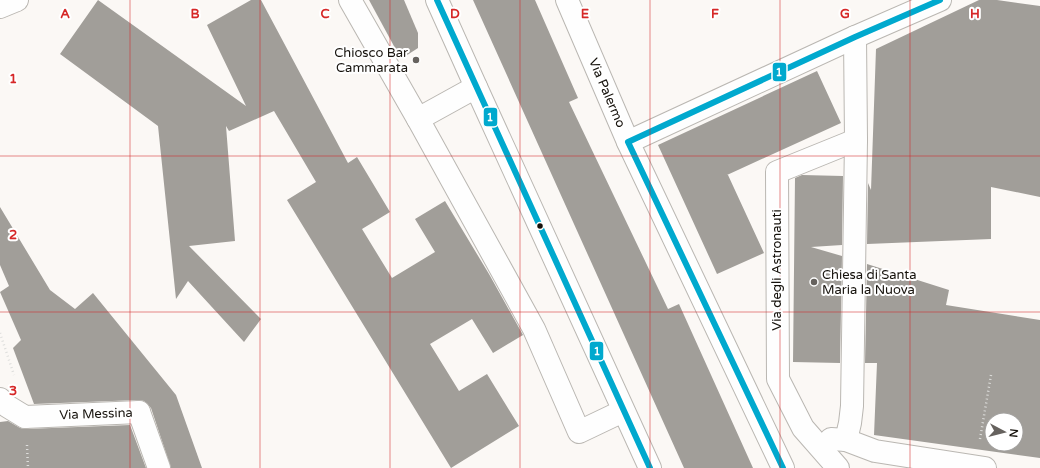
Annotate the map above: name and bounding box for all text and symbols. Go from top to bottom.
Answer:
text: A [60,6,70,22]
text: B [190,6,200,22]
text: C [320,6,330,22]
text: D [450,6,460,22]
text: E [581,6,589,22]
text: F [711,6,719,22]
text: G [840,6,850,22]
text: H [970,6,980,22]
place label: Chiosco Bar Cammarata [334,45,408,76]
marker: Chiosco Bar Cammarata [411,55,421,65]
street label: Via Palermo [585,56,629,130]
line badge: 1 [772,62,787,82]
text: 1 [776,66,783,79]
text: 1 [9,71,17,87]
line badge: 1 [483,107,498,127]
text: 1 [487,111,494,124]
street label: Via degli Astronauti [769,209,785,331]
unlabelled marker [535,221,545,231]
text: 2 [9,227,17,243]
place label: Chiesa di Santa Maria la Nuova [822,267,917,298]
marker: Chiesa di Santa Maria la Nuova [809,277,819,287]
line badge: 1 [589,341,604,361]
text: 1 [594,345,601,358]
text: 3 [9,383,17,399]
street label: Via Messina [59,405,133,423]
north arrow [984,412,1024,452]
text: N [1006,428,1020,438]

